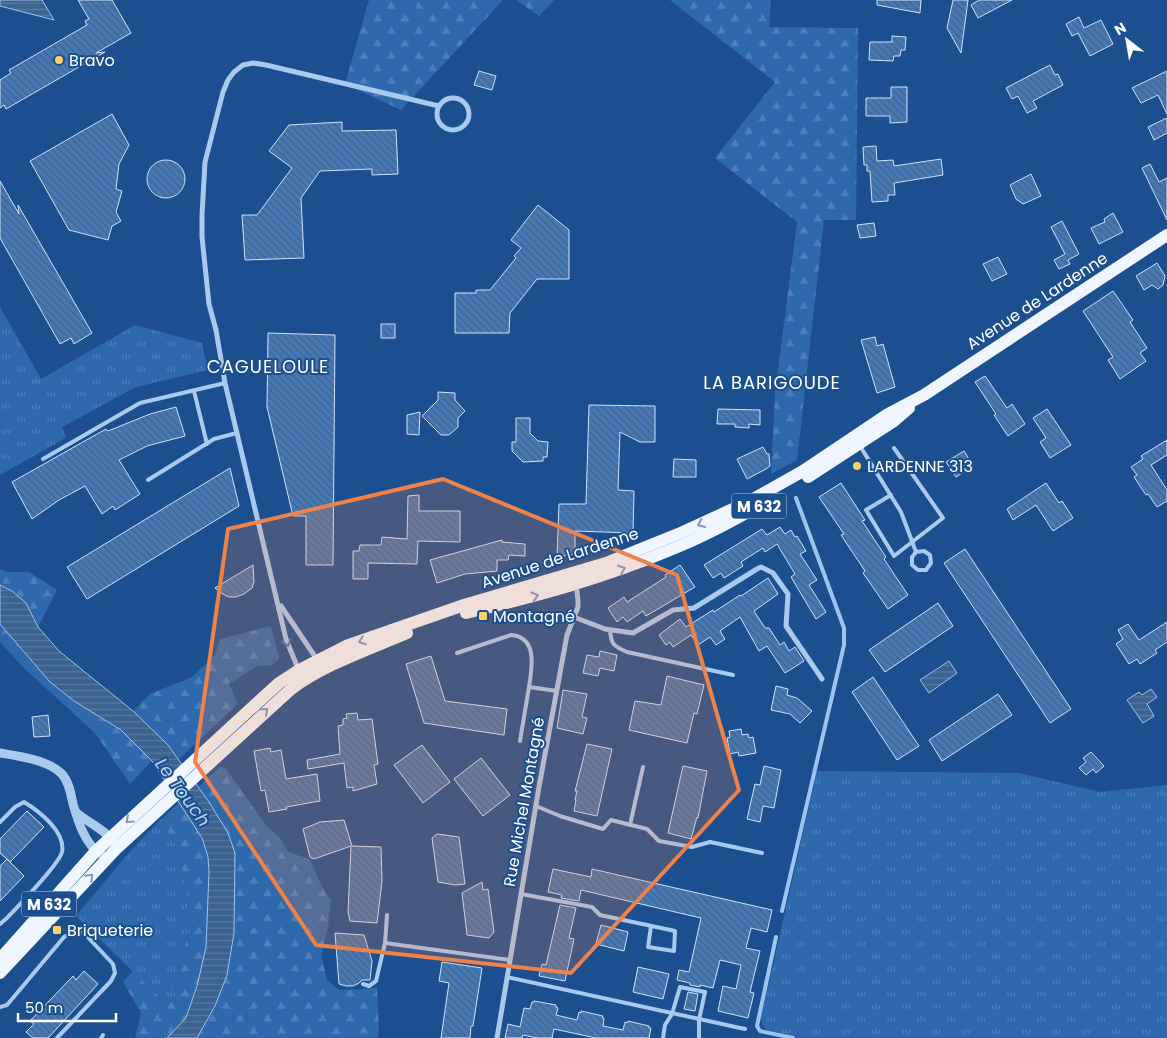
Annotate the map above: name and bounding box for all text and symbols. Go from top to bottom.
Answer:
north arrow [1102,15,1152,65]
text: N [1111,18,1130,40]
place label: Bravo [69,49,115,72]
marker: Bravo [53,54,65,66]
street label: Avenue de Lardenne [962,247,1112,355]
district label: CAGUELOULE [207,354,329,379]
district label: LA BARIGOUDE [703,370,841,395]
place label: LARDENNE 313 [867,455,973,478]
marker: LARDENNE 313 [851,460,863,472]
road number: M 632 [732,494,786,518]
one-way arrow [697,518,706,529]
street label: Avenue de Lardenne [478,522,642,594]
one-way arrow [617,565,626,575]
one-way arrow [531,591,539,602]
place label: Montagné [493,605,575,628]
marker: Montagné [477,610,489,622]
one-way arrow [358,635,367,645]
one-way arrow [282,638,292,646]
one-way arrow [259,709,268,717]
street label: Rue Michel Montagné [498,715,550,889]
water label: Le Touch [150,752,216,832]
one-way arrow [126,815,135,824]
one-way arrow [84,873,93,882]
road number: M 632 [22,892,76,916]
place label: Briqueterie [67,919,153,942]
marker: Briqueterie [51,924,63,936]
scale bar [18,990,115,1022]
text: 50 m [25,997,63,1018]

